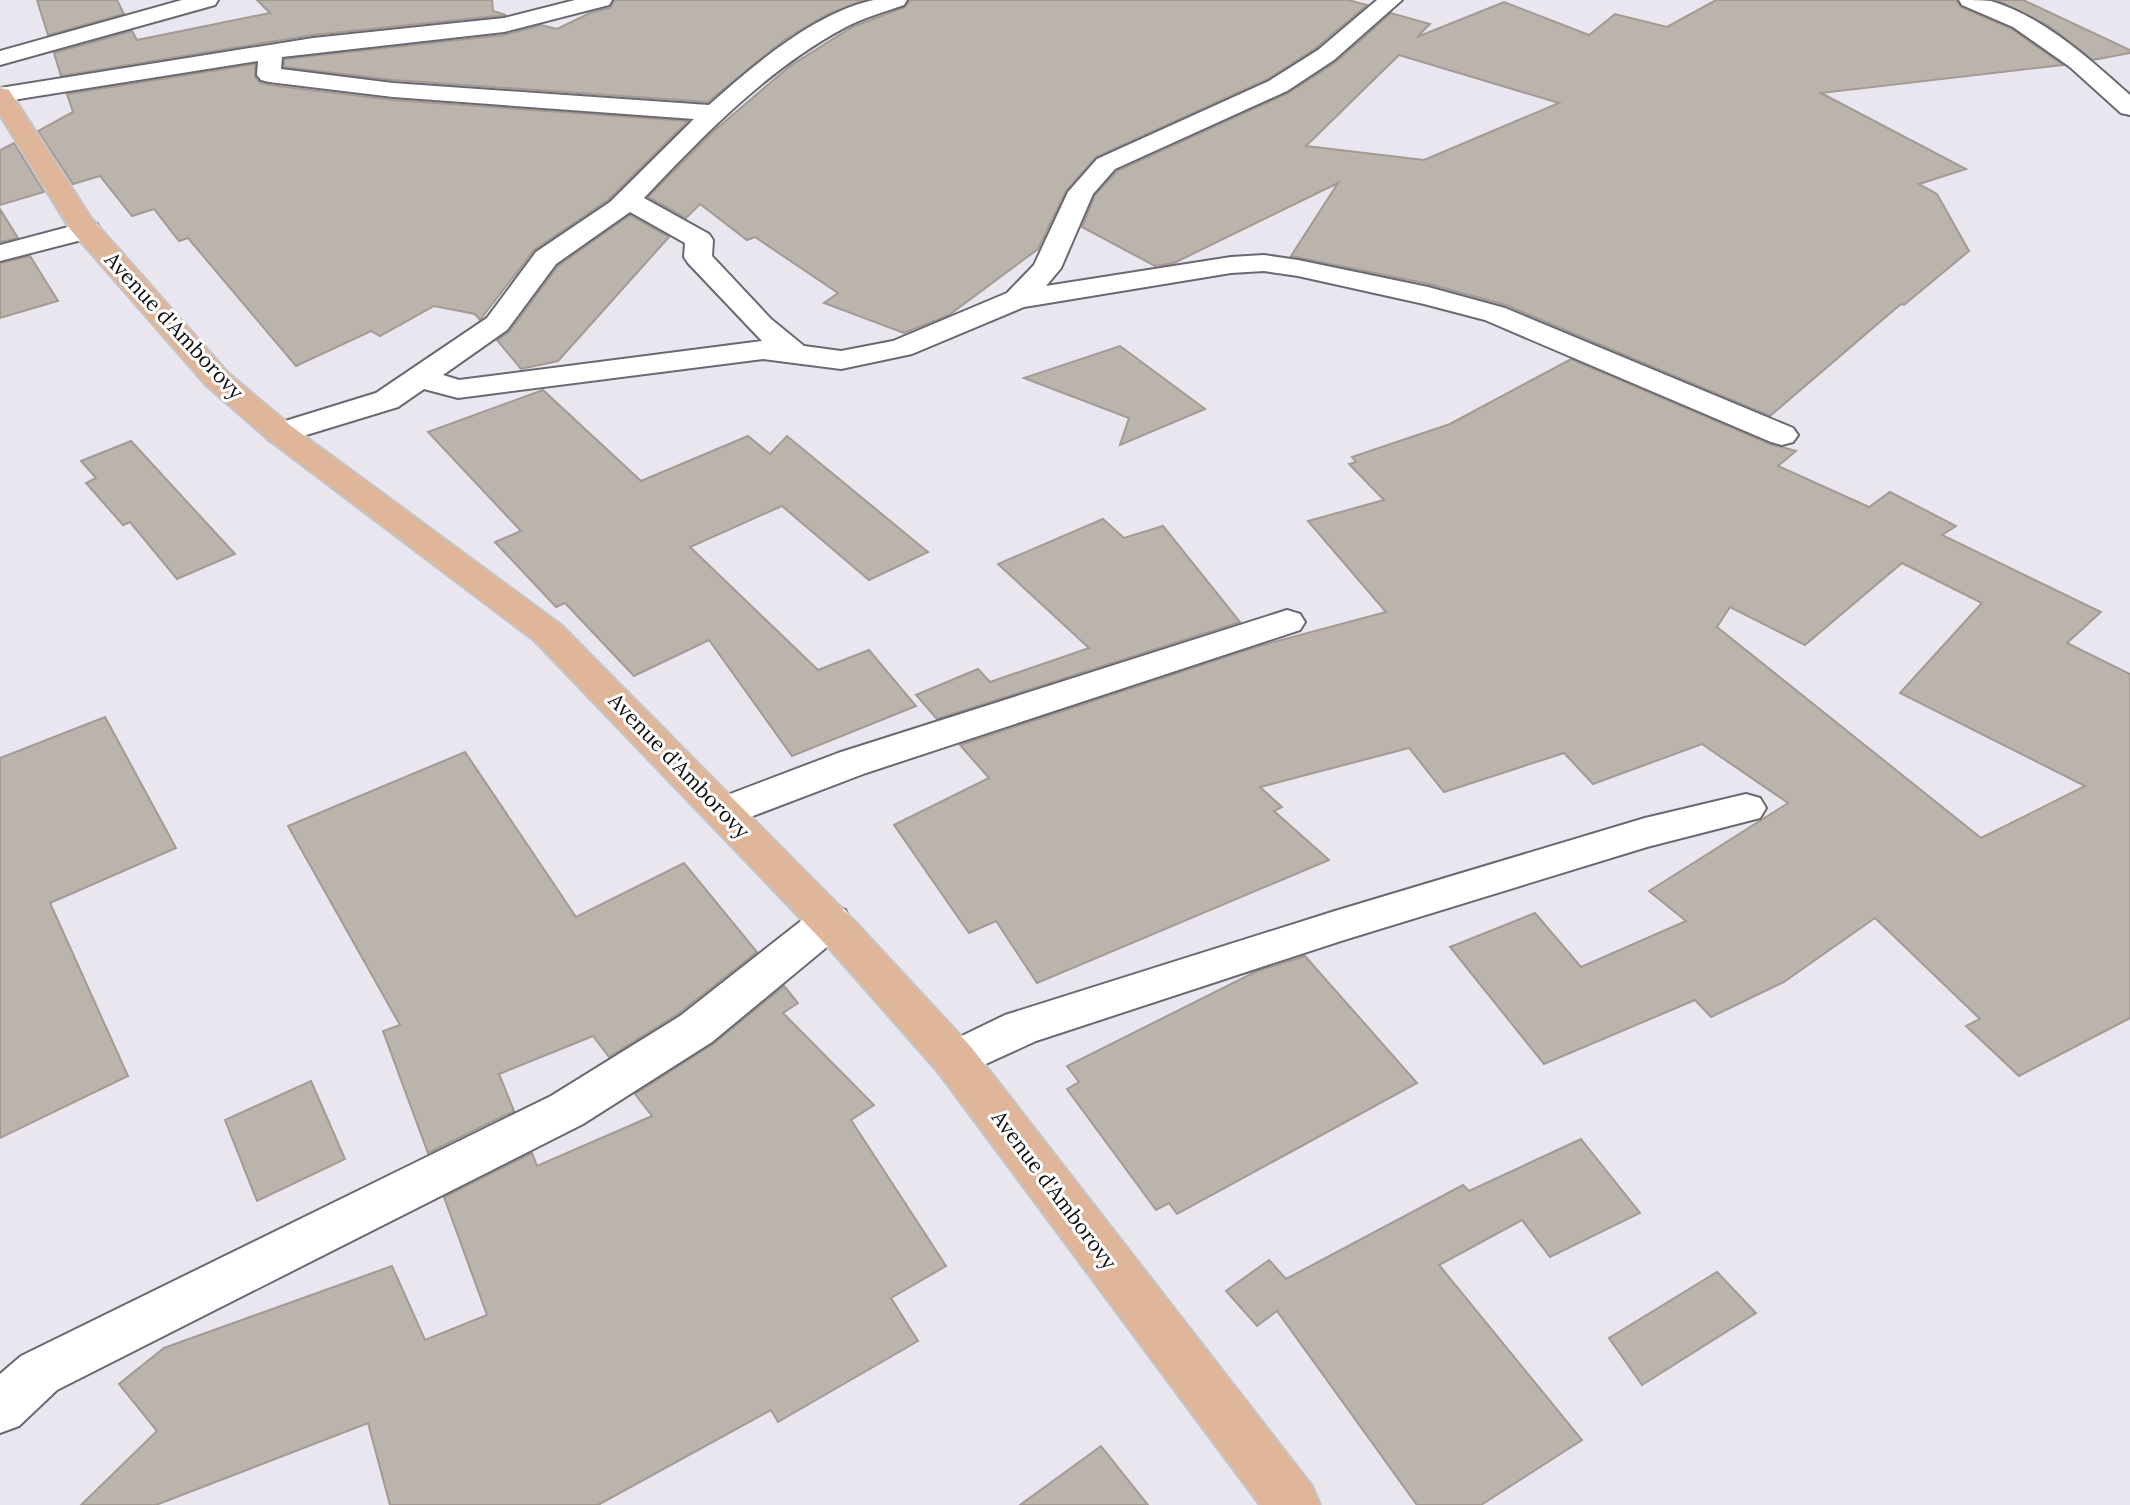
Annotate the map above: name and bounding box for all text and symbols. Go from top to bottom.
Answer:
street label: Avenue d'Amborovy [98,246,250,405]
street label: Avenue d'Amborovy [602,687,756,844]
street label: Avenue d'Amborovy [985,1104,1123,1274]

